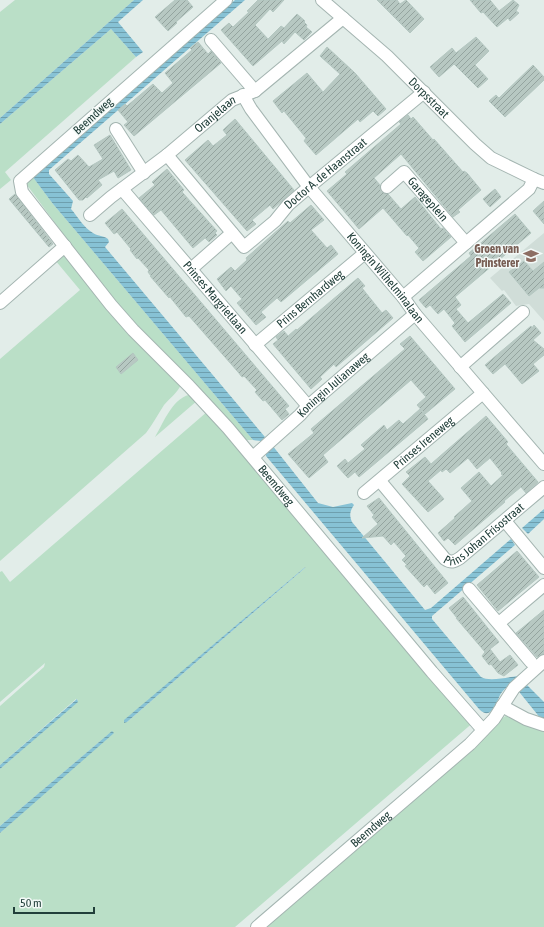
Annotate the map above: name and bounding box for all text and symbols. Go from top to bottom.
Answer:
street label: Dorpsstraat [406,75,452,121]
street label: Oranjelaan [192,92,238,136]
street label: Beemdweg [70,94,116,137]
street label: Doctor A. de Haanstraat [281,135,370,212]
street label: Garageplein [405,174,451,224]
street label: Koningin Wilhelminalaan [344,230,427,326]
place label: Groen van Prinsterer [474,242,519,270]
school or university icon: Groen van Prinsterer [522,247,540,265]
street label: Prinses Margrietlaan [180,258,250,337]
street label: Prins Bernhardweg [274,266,347,331]
street label: Koningin Julianaweg [294,349,373,420]
street label: Prinses Ireneweg [391,413,457,472]
street label: Beemdweg [255,462,298,509]
street label: Prins Johan Frisostraat [441,500,527,569]
street label: Beemdweg [348,808,394,850]
scale bar [14,889,94,915]
text: 50 m [20,896,42,910]

